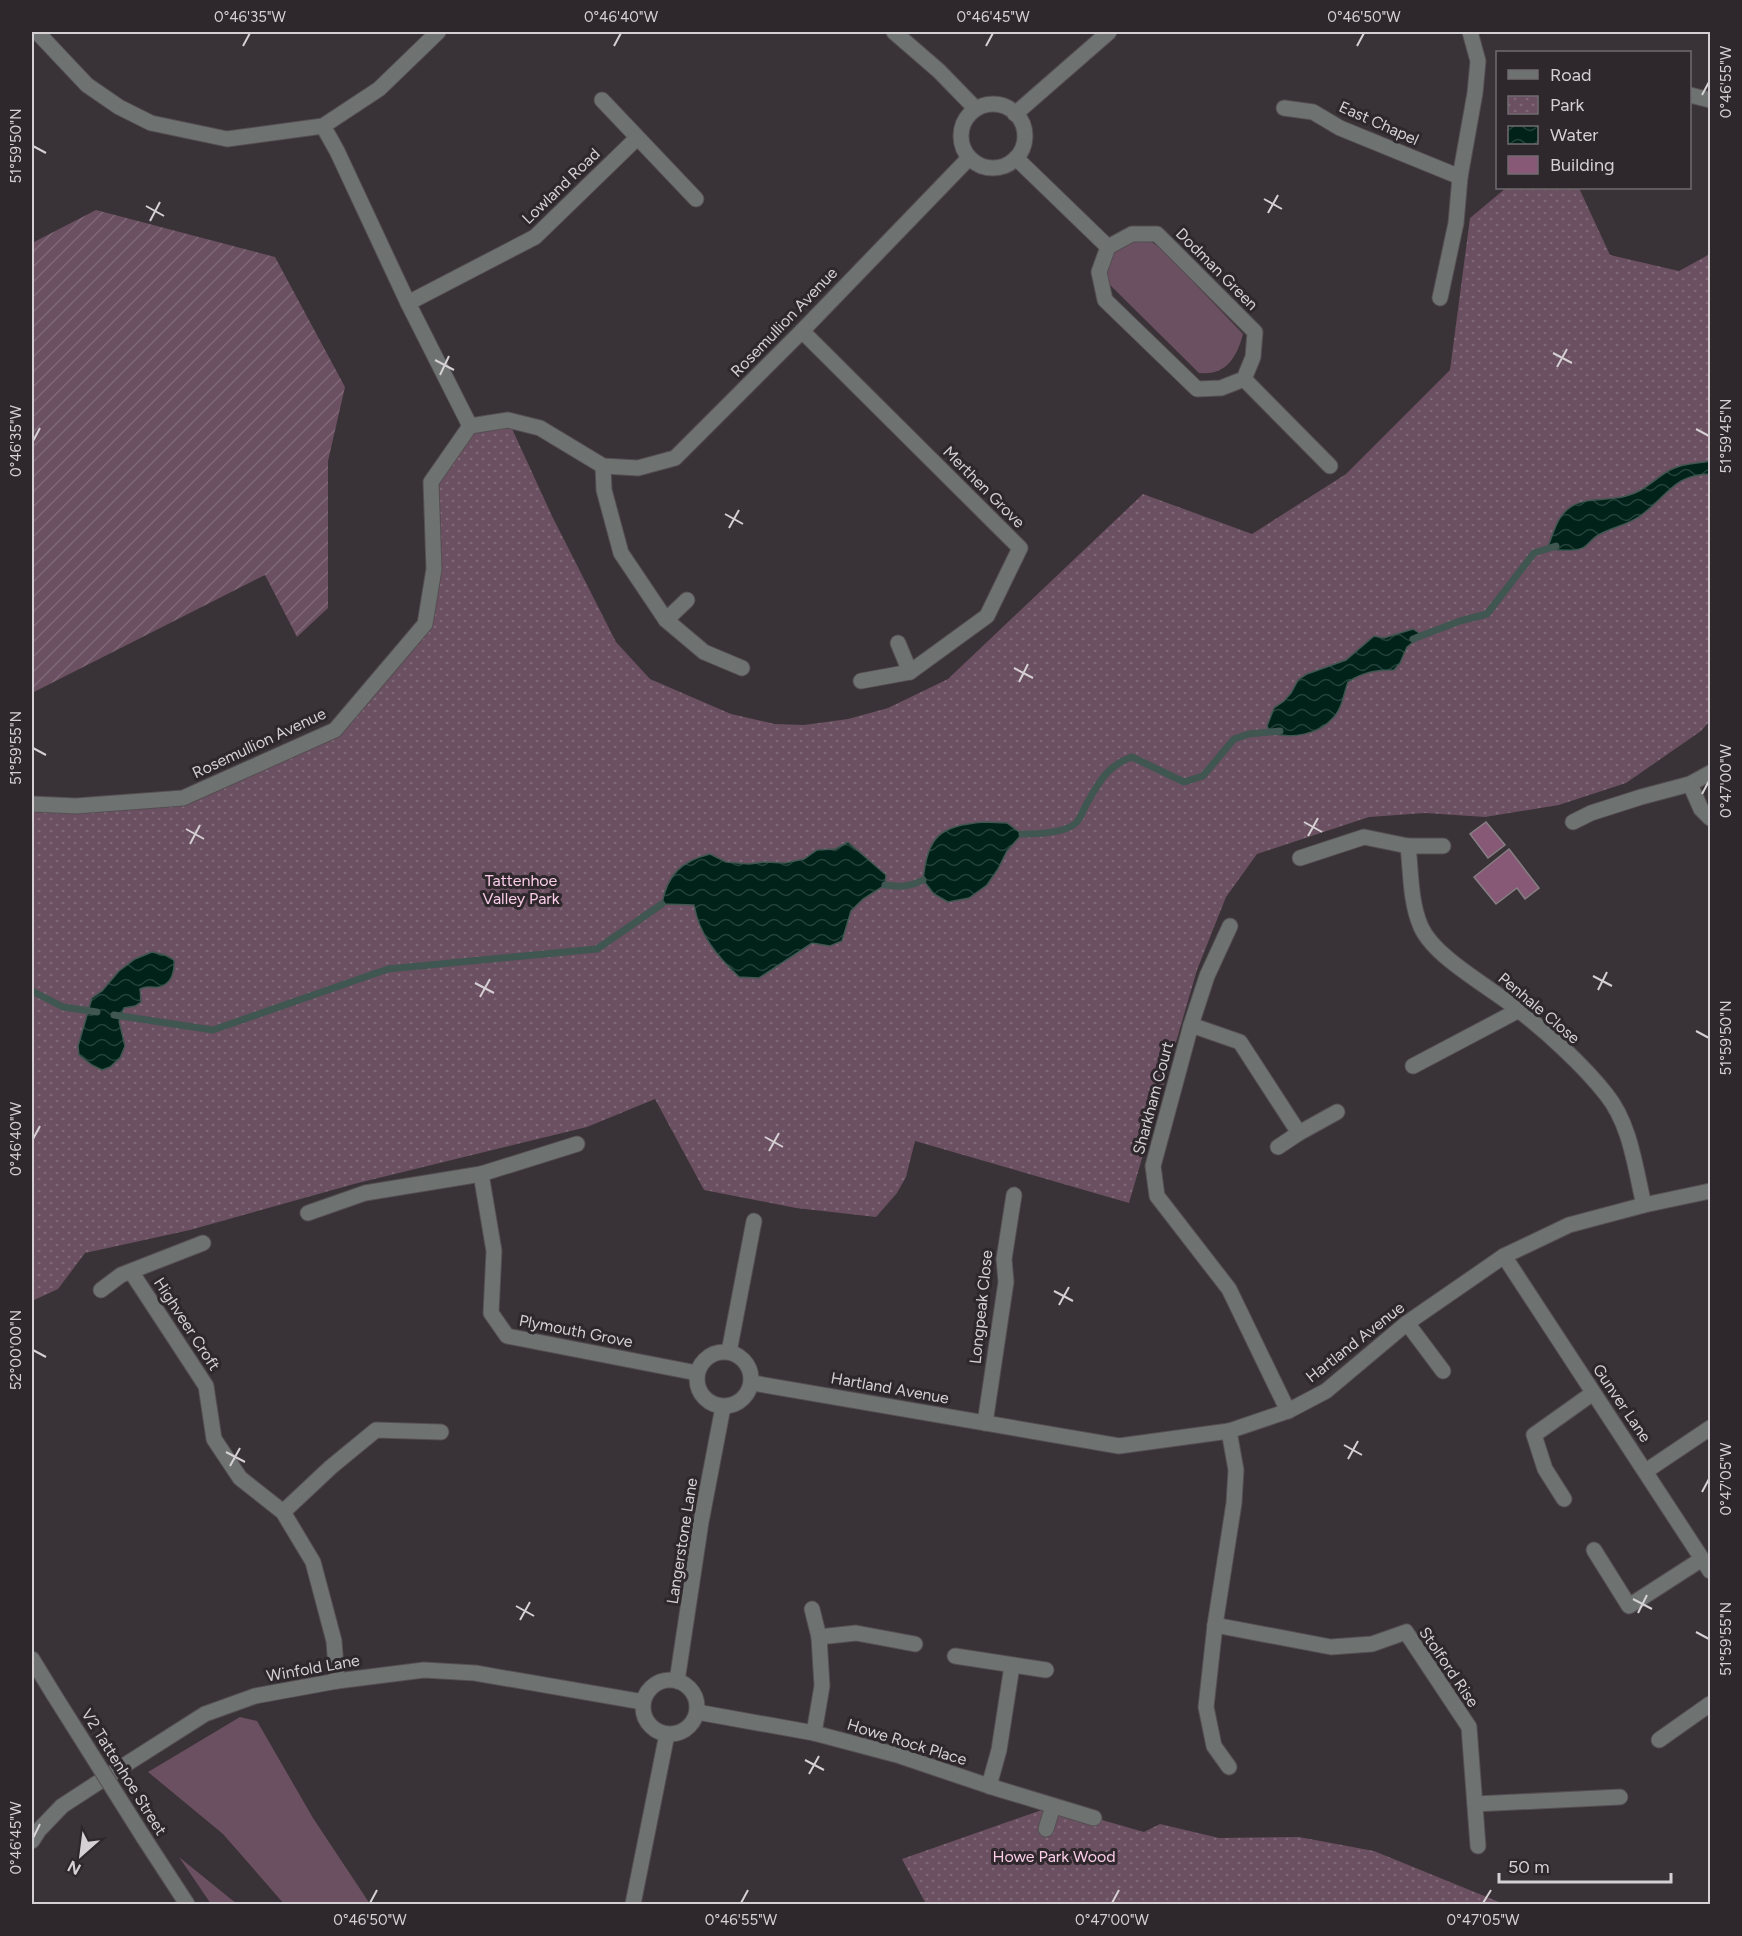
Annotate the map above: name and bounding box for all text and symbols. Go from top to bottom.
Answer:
text: 0°46'35"W [214,8,287,26]
text: 0°46'40"W [584,8,659,26]
text: 0°46'45"W [956,8,1030,26]
text: 0°46'50"W [1327,8,1401,26]
text: 0°46'55"W [1717,45,1735,118]
legend [1496,51,1691,189]
text: Road [1550,64,1591,86]
text: Park [1550,94,1585,116]
street label: East Chapel [1336,97,1422,149]
text: 51°59'50"N [7,108,25,184]
text: Water [1550,124,1598,146]
street label: Lowland Road [518,144,604,228]
text: Building [1550,154,1615,176]
street label: Dodman Green [1172,224,1262,314]
street label: Rosemullion Avenue [727,263,841,381]
text: 51°59'45"N [1717,399,1735,473]
text: 0°46'35"W [7,404,25,477]
street label: Merthen Grove [939,442,1029,532]
street label: Rosemullion Avenue [189,704,329,782]
text: 51°59'55"N [7,711,25,785]
text: 0°47'00"W [1717,743,1735,818]
park label: Tattenhoe Valley Park [483,871,560,908]
street label: Penhale Close [1494,968,1584,1048]
text: 51°59'50"N [1717,1000,1735,1076]
street label: Sharkham Court [1129,1040,1177,1156]
text: 0°46'40"W [7,1101,25,1176]
street label: Longpeak Close [966,1249,996,1365]
street label: Highveer Croft [150,1274,224,1374]
street label: Hartland Avenue [1302,1298,1408,1386]
text: 52°00'00"N [7,1310,25,1390]
street label: Plymouth Grove [518,1311,635,1351]
street label: Gunver Lane [1589,1360,1655,1446]
street label: Hartland Avenue [829,1368,951,1408]
text: 0°47'05"W [1717,1442,1735,1515]
street label: Langerstone Lane [663,1476,701,1605]
text: 51°59'55"N [1717,1602,1735,1676]
street label: Stolford Rise [1415,1623,1483,1711]
street label: Winfold Lane [265,1650,361,1686]
street label: V2 Tattenhoe Street [77,1705,171,1839]
street label: Howe Rock Place [845,1715,969,1769]
text: 0°46'45"W [7,1801,25,1875]
north arrow [51,1825,111,1885]
scale bar [1499,1846,1672,1884]
park label: Howe Park Wood [992,1847,1116,1866]
text: 50 m [1508,1856,1550,1878]
text: N [64,1857,84,1879]
text: 0°46'50"W [333,1911,407,1929]
text: 0°46'55"W [705,1911,778,1929]
text: 0°47'00"W [1075,1911,1150,1929]
text: 0°47'05"W [1447,1911,1520,1929]

